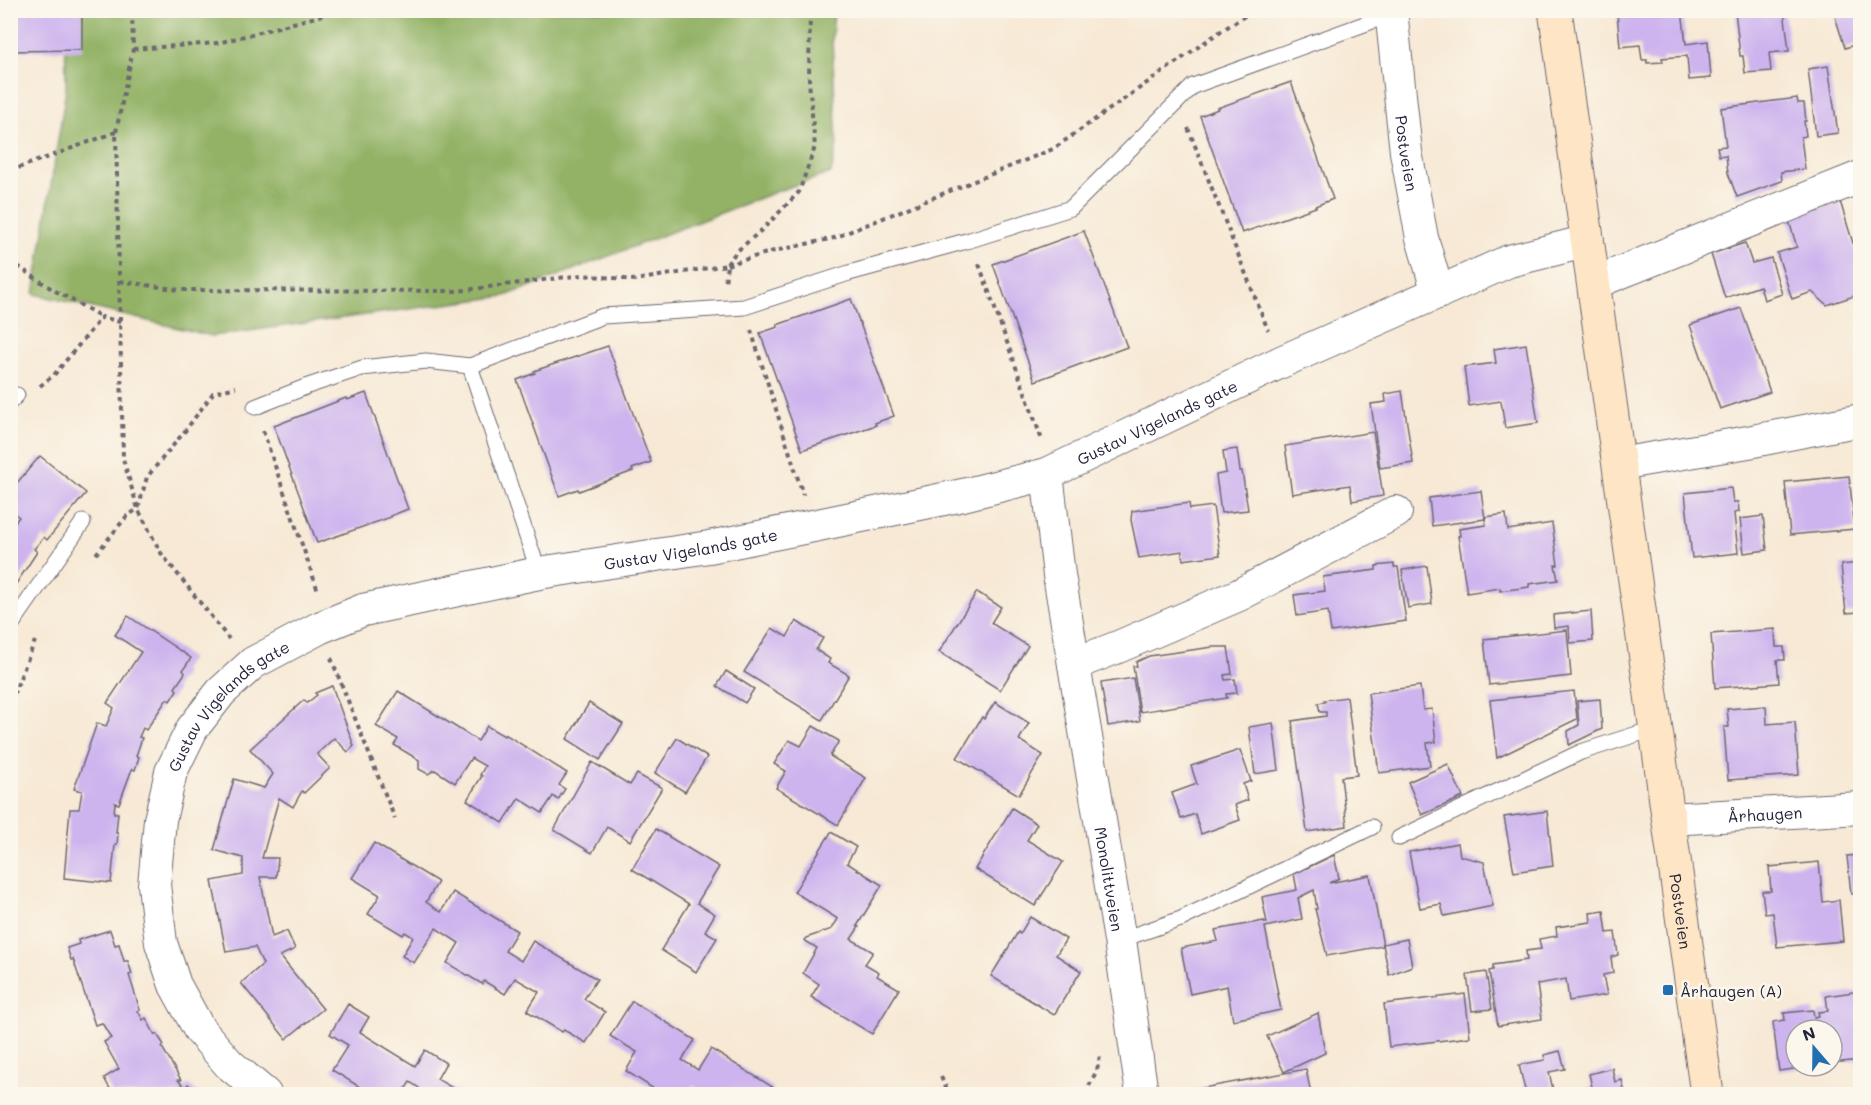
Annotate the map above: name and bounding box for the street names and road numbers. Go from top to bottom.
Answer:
street label: Postveien [1392,114,1424,193]
street label: Gustav Vigelands gate [1073,374,1241,469]
street label: Gustav Vigelands gate [602,523,779,573]
street label: Gustav Vigelands gate [162,635,293,775]
street label: Århaugen [1727,801,1803,826]
street label: Monolittveien [1091,825,1129,933]
street label: Postveien [1666,872,1697,950]

